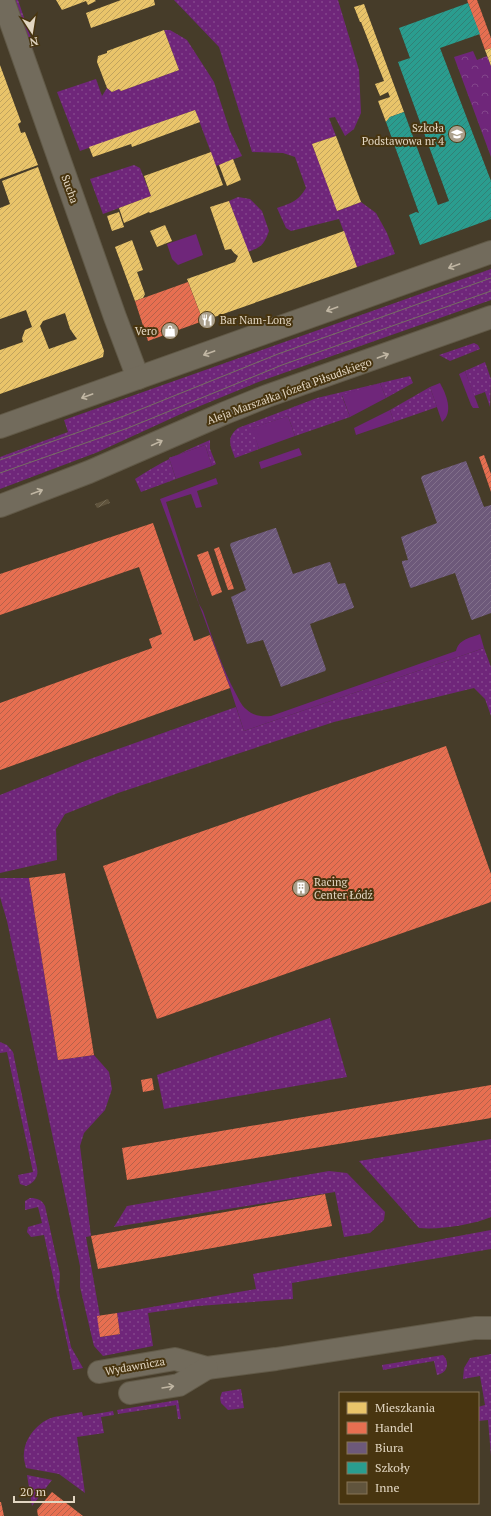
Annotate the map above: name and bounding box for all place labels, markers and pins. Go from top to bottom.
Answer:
place label: Szkoła Podstawowa nr 4 [362,121,444,148]
school or university icon: Szkoła Podstawowa nr 4 [447,124,467,144]
restaurant icon: Bar Nam-Long [197,310,217,330]
place label: Bar Nam-Long [220,313,292,327]
shop icon: Vero [160,321,180,341]
place label: Vero [135,324,157,338]
place label: Racing Center Łódź [314,875,373,902]
building icon: Racing Center Łódź [291,878,311,898]

